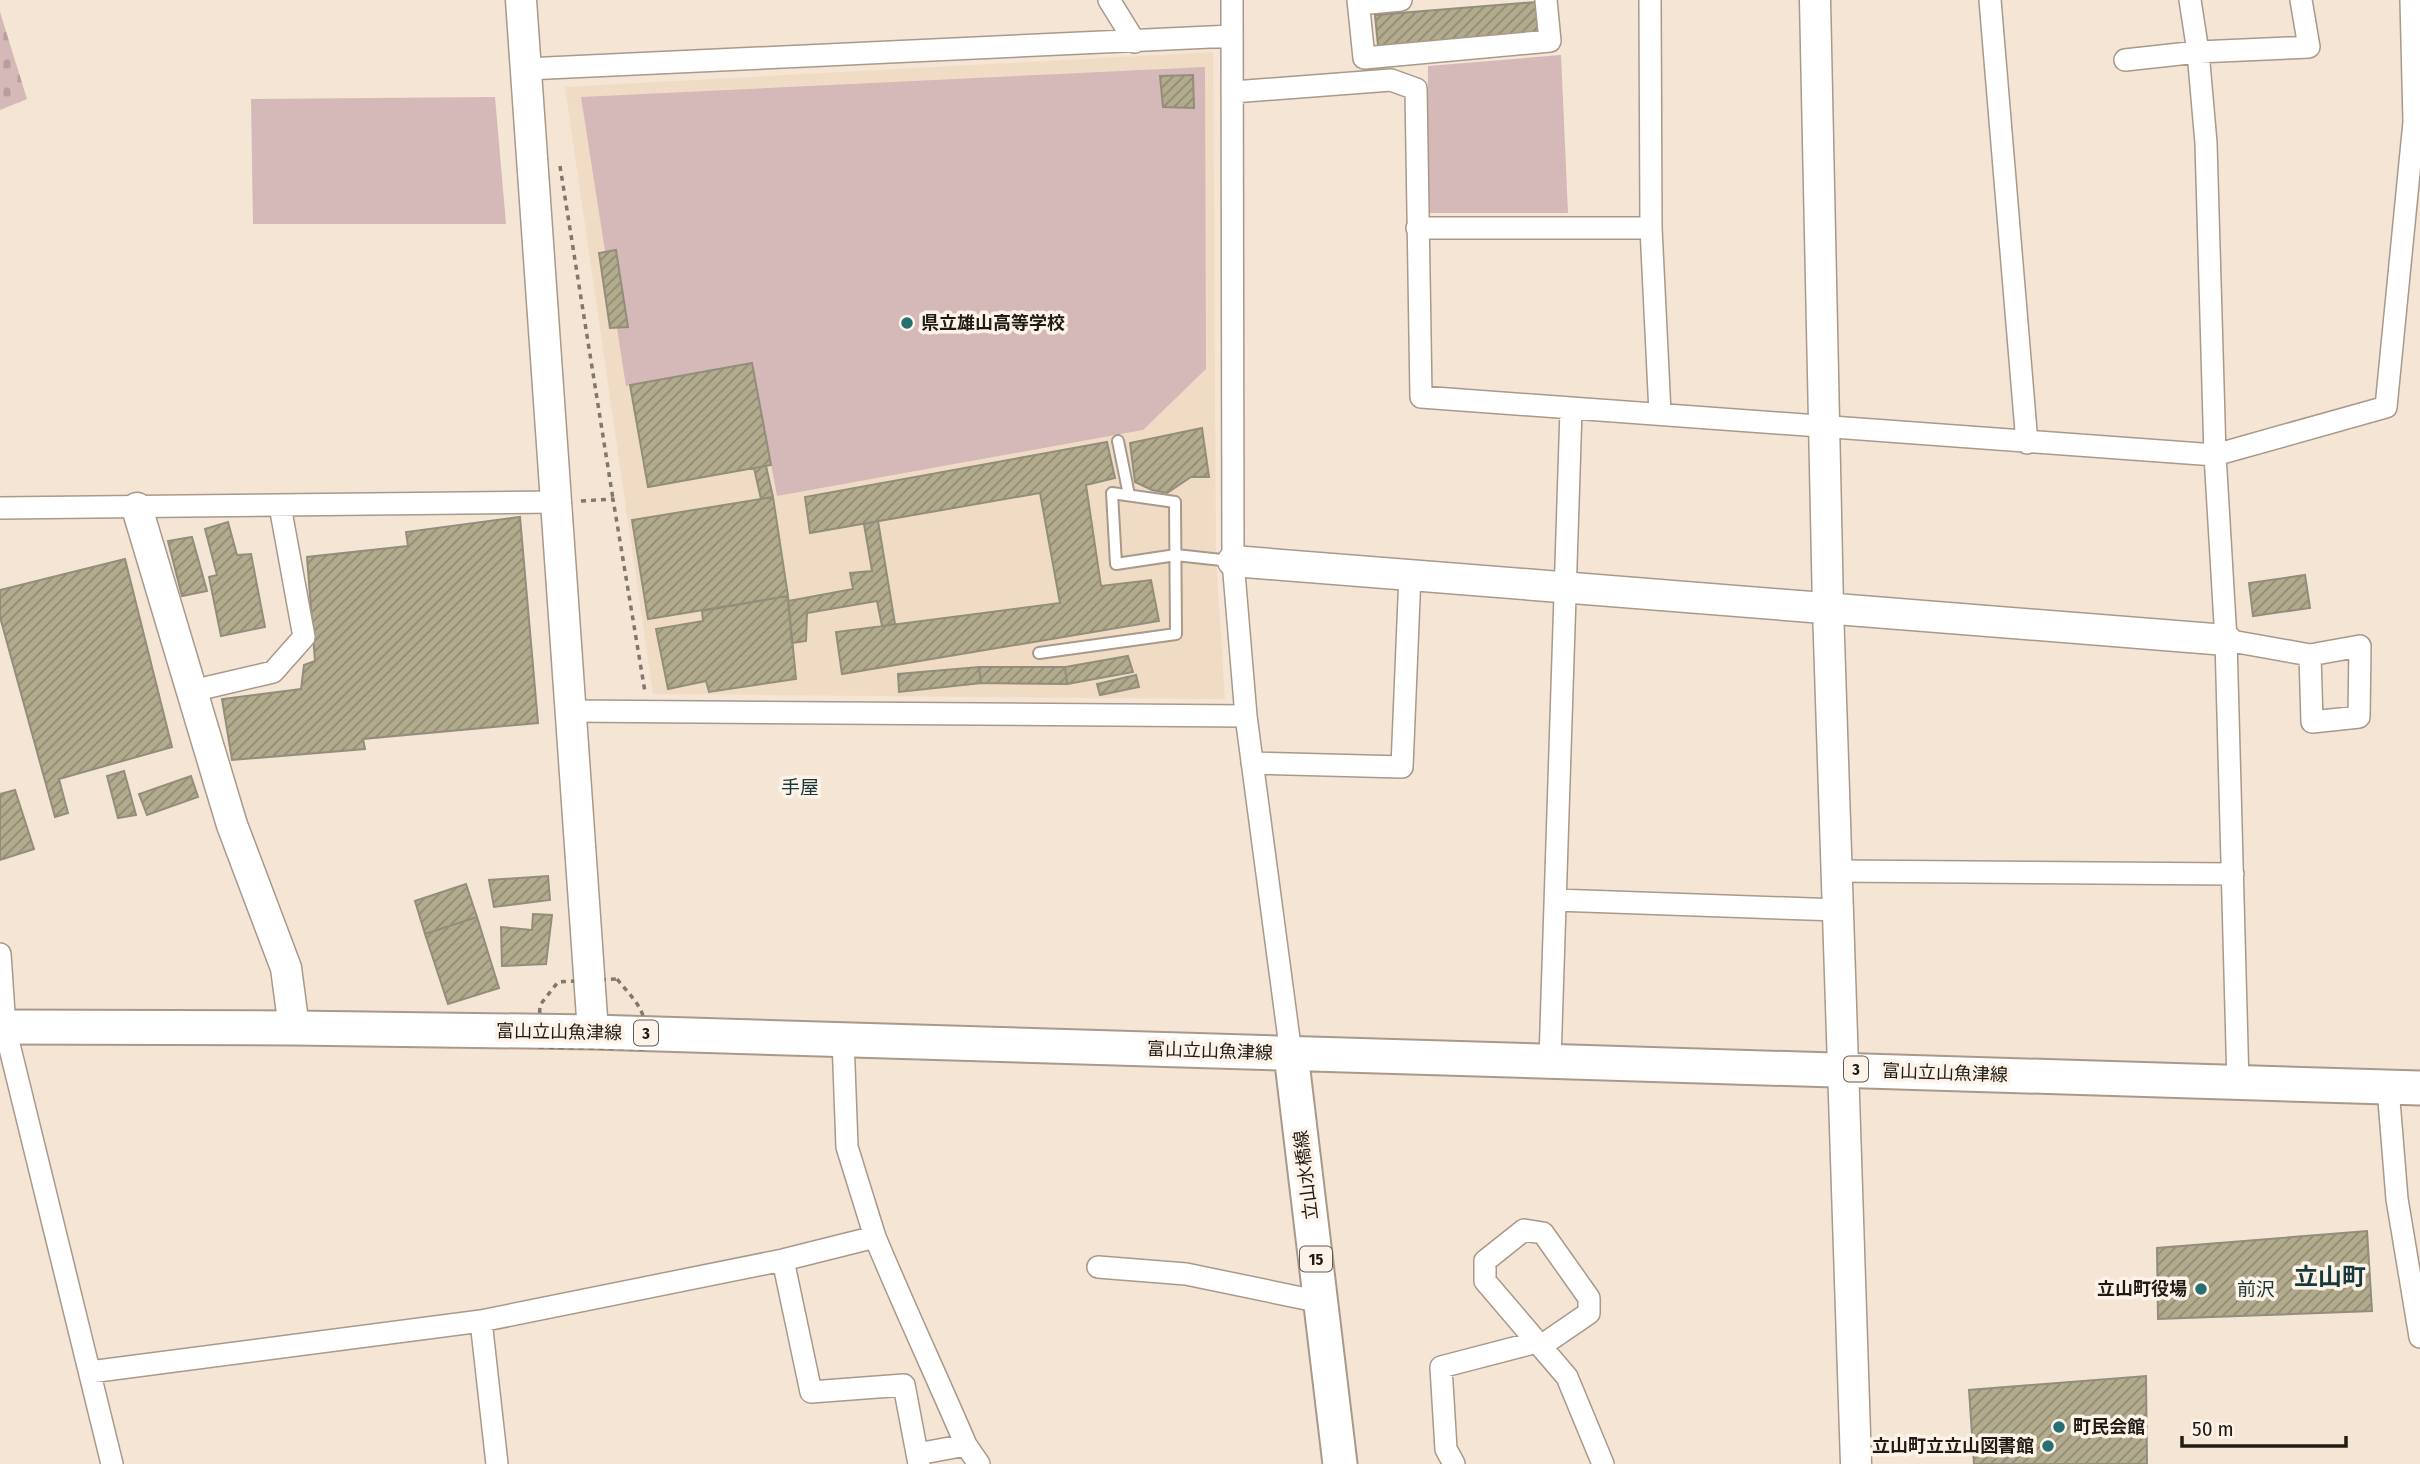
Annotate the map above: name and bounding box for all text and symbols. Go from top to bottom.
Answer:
place label: 県立雄山高等学校 [921,312,1065,334]
marker: 県立雄山高等学校 [899,315,915,331]
district label: 手屋 [781,776,819,799]
street label: 富山立山魚津線 [496,1020,622,1044]
road number: 3 [634,1021,658,1046]
street label: 富山立山魚津線 [1147,1038,1273,1064]
road number: 3 [1844,1056,1868,1082]
street label: 富山立山魚津線 [1882,1060,2008,1086]
street label: 立山水橋線 [1290,1129,1322,1221]
road number: 15 [1300,1246,1332,1272]
district label: 立山町 [2294,1263,2366,1291]
place label: 立山町役場 [2097,1278,2187,1300]
district label: 前沢 [2237,1278,2275,1301]
marker: 立山町役場 [2193,1281,2209,1297]
scale bar [2182,1404,2346,1448]
place label: 町民会館 [2073,1416,2145,1438]
text: 50 m [2192,1416,2234,1442]
marker: 町民会館 [2051,1419,2067,1435]
place label: 立山町立立山図書館 [1872,1435,2034,1457]
marker: 立山町立立山図書館 [2040,1438,2056,1454]

